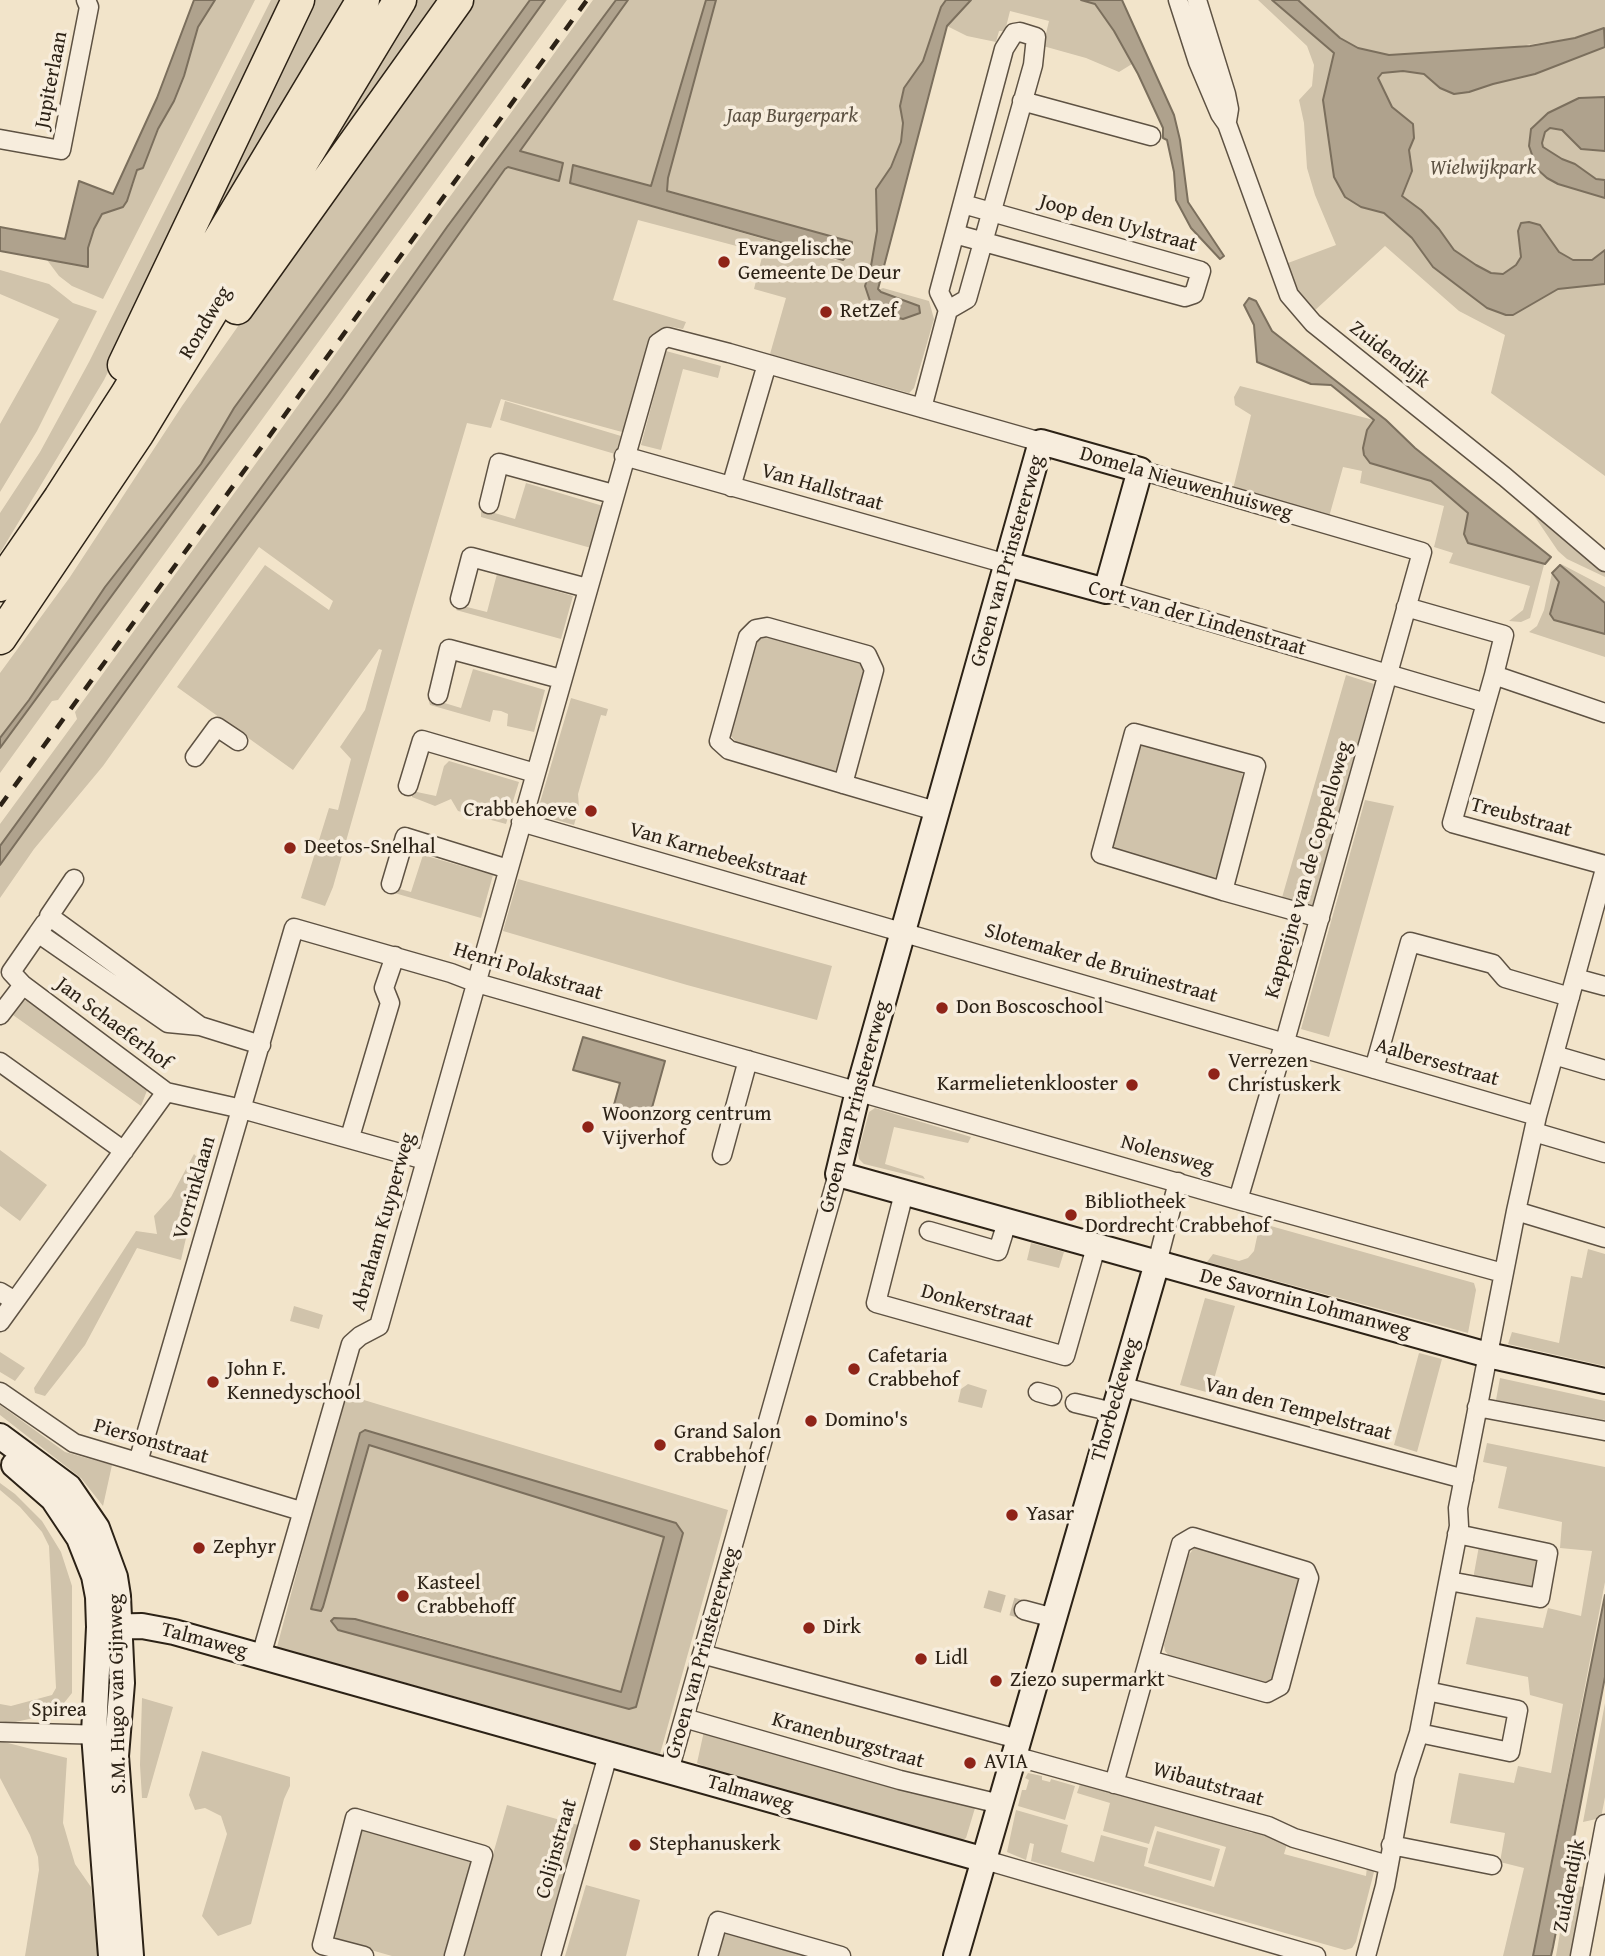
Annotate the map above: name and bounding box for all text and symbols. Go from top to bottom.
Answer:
street label: Jupiterlaan [30,29,74,131]
park label: Jaap Burgerpark [726,104,858,130]
park label: Wielwijkpark [1430,156,1536,182]
street label: Joop den Uylstraat [1036,189,1200,259]
place label: Evangelische Gemeente De Deur [738,237,901,287]
marker: Evangelische Gemeente De Deur [716,254,732,270]
street label: Rondweg [174,282,238,364]
place label: RetZef [840,299,897,325]
marker: RetZef [818,304,834,320]
street label: Zuidendijk [1344,316,1434,394]
street label: Domela Nieuwenhuisweg [1077,442,1295,526]
street label: Groen van Prinstererweg [966,452,1050,670]
street label: Van Hallstraat [758,459,886,517]
street label: Cort van der Lindenstraat [1085,576,1309,662]
street label: Kappeijne van de Coppelloweg [1260,739,1358,1001]
street label: Treubstraat [1468,792,1574,844]
place label: Crabbehoeve [463,798,577,824]
marker: Crabbehoeve [583,803,599,819]
street label: Van Karnebeekstraat [626,818,810,892]
place label: Deetos-Snelhal [304,835,436,861]
marker: Deetos-Snelhal [282,840,298,856]
street label: Slotemaker de Bruïnestraat [982,919,1220,1009]
street label: Henri Polakstraat [450,937,606,1007]
street label: Jan Schaeferhof [50,972,176,1076]
place label: Don Boscoschool [956,995,1103,1021]
street label: Groen van Prinstererweg [814,998,896,1216]
marker: Don Boscoschool [934,1000,950,1016]
street label: Aalbersestraat [1372,1033,1502,1093]
place label: Verrezen Christuskerk [1228,1049,1341,1099]
marker: Verrezen Christuskerk [1206,1066,1222,1082]
place label: Karmelietenklooster [937,1072,1118,1098]
marker: Karmelietenklooster [1124,1077,1140,1093]
place label: Woonzorg centrum Vijverhof [602,1102,771,1152]
marker: Woonzorg centrum Vijverhof [580,1119,596,1135]
street label: Abraham Kuyperweg [346,1130,422,1314]
street label: Nolensweg [1118,1130,1216,1180]
street label: Vorrinklaan [168,1133,222,1243]
place label: Bibliotheek Dordrecht Crabbehof [1085,1190,1270,1240]
marker: Bibliotheek Dordrecht Crabbehof [1063,1207,1079,1223]
street label: De Savornin Lohmanweg [1197,1264,1413,1344]
street label: Donkerstraat [918,1279,1036,1335]
street label: Thorbeckeweg [1086,1335,1146,1465]
place label: Cafetaria Crabbehof [868,1344,959,1394]
place label: John F. Kennedyschool [227,1357,361,1407]
marker: Cafetaria Crabbehof [846,1361,862,1377]
street label: Van den Tempelstraat [1202,1373,1394,1447]
marker: John F. Kennedyschool [205,1374,221,1390]
place label: Domino's [825,1408,908,1434]
marker: Domino's [803,1413,819,1429]
street label: Piersonstraat [91,1414,211,1470]
place label: Grand Salon Crabbehof [674,1420,781,1470]
marker: Grand Salon Crabbehof [652,1437,668,1453]
place label: Yasar [1026,1502,1074,1528]
marker: Yasar [1004,1507,1020,1523]
place label: Zephyr [213,1535,276,1561]
marker: Zephyr [191,1540,207,1556]
street label: Groen van Prinstererweg [661,1544,745,1762]
place label: Kasteel Crabbehoff [417,1571,514,1621]
marker: Kasteel Crabbehoff [395,1588,411,1604]
street label: S.M. Hugo van Gijnweg [104,1594,132,1794]
place label: Dirk [823,1615,861,1641]
street label: Talmaweg [158,1617,250,1665]
marker: Dirk [801,1620,817,1636]
place label: Lidl [935,1646,968,1672]
marker: Lidl [913,1651,929,1667]
place label: Ziezo supermarkt [1010,1668,1165,1694]
marker: Ziezo supermarkt [988,1673,1004,1689]
street label: Spirea [31,1698,87,1724]
street label: Kranenburgstraat [769,1707,927,1775]
place label: AVIA [984,1750,1028,1776]
marker: AVIA [962,1755,978,1771]
street label: Wibautstraat [1149,1757,1267,1813]
street label: Talmaweg [704,1770,796,1818]
street label: Colijnstraat [531,1796,583,1902]
place label: Stephanuskerk [649,1832,780,1858]
marker: Stephanuskerk [627,1837,643,1853]
street label: Zuidendijk [1549,1837,1591,1935]

